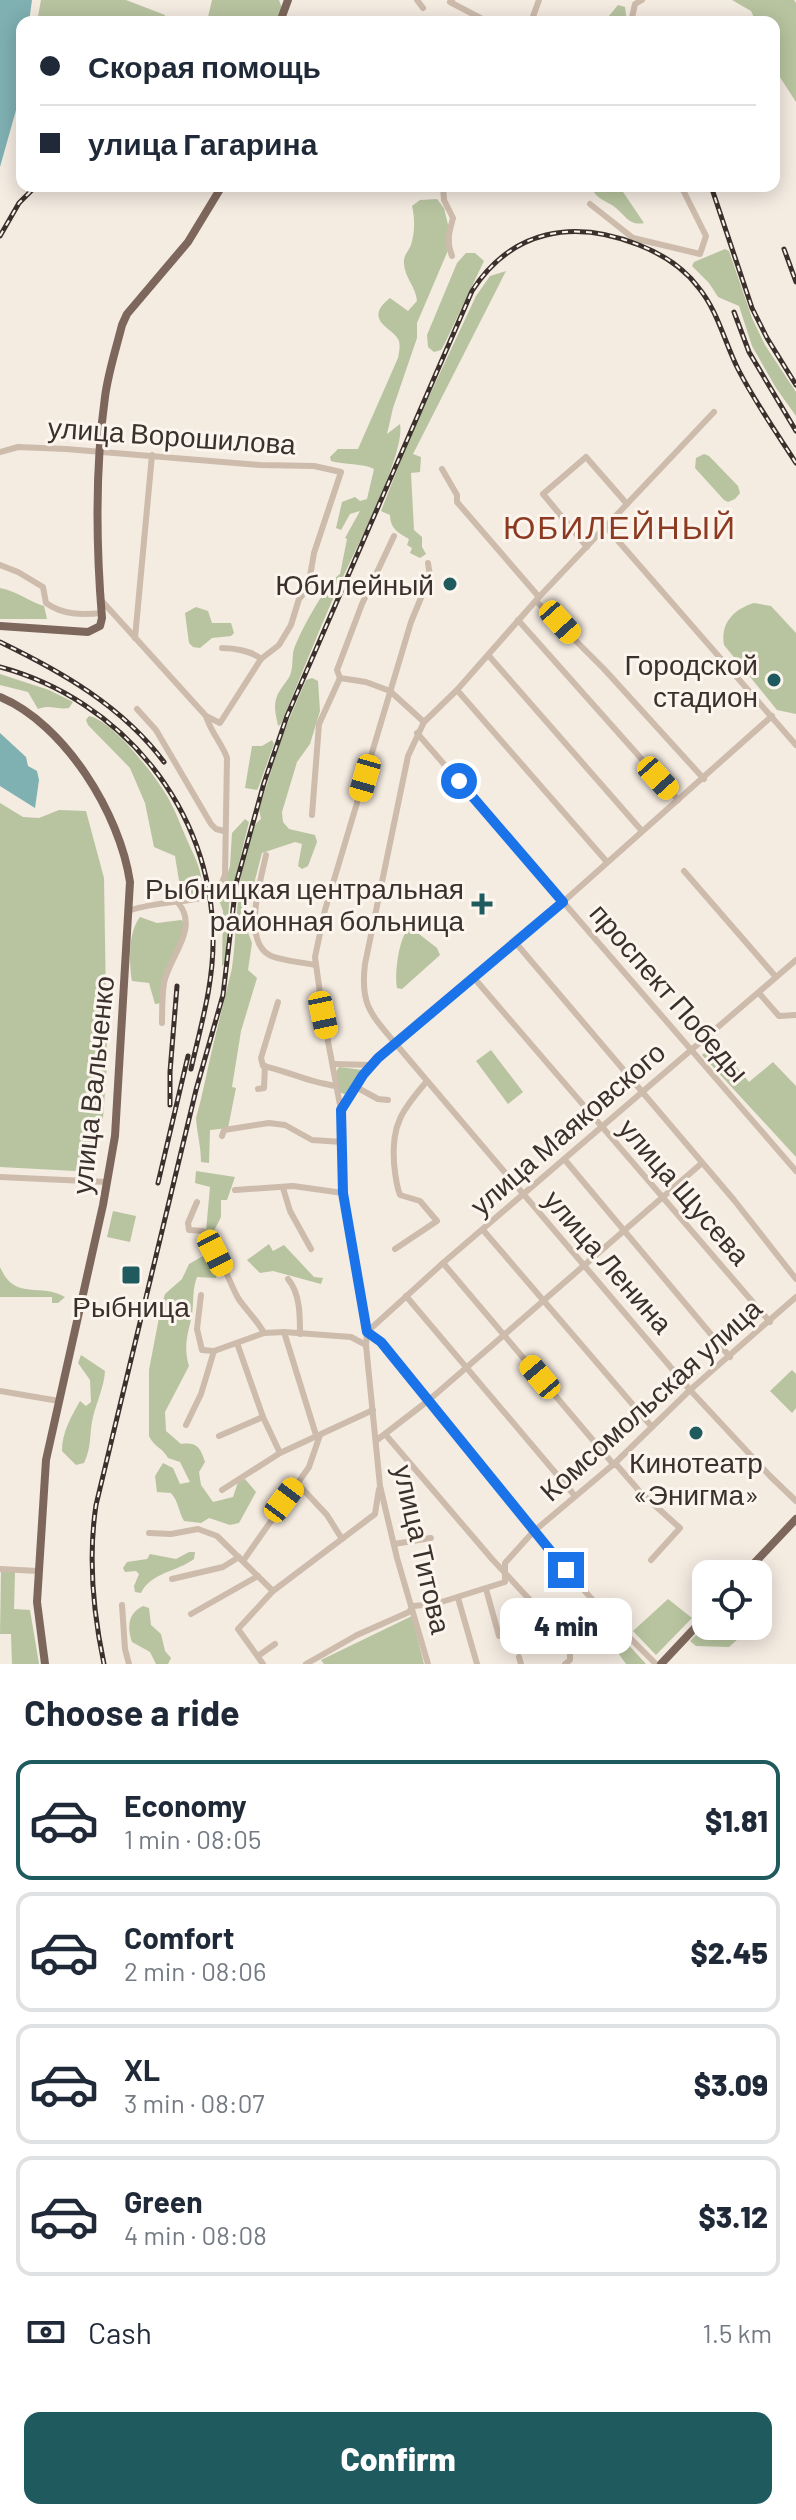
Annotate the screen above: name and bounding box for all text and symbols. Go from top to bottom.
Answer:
text: Скорая помощь [88,48,321,84]
text: улица Гагарина [88,125,317,161]
street label: улица Ворошилова [47,409,298,461]
district label: ЮБИЛЕЙНЫЙ [503,507,737,545]
place label: Юбилейный [275,567,434,601]
marker: Юбилейный [441,575,459,593]
car [535,596,585,648]
place label: Городской стадион [624,647,758,713]
marker: Городской стадион [765,671,783,689]
car [347,752,383,804]
car [633,752,683,804]
route start [441,763,477,799]
place label: Рыбницкая центральная районная больница [145,871,464,937]
marker: Рыбницкая центральная районная больница [471,893,493,915]
street label: проспект Победы [583,896,757,1088]
street label: улица Вальченко [64,974,120,1196]
car [306,989,340,1041]
street label: улица Маяковского [463,1034,671,1222]
street label: улица Щусева [612,1111,758,1271]
street label: улица Ленина [538,1182,681,1340]
car [193,1226,237,1280]
marker: Рыбница [120,1264,142,1286]
place label: Рыбница [72,1289,190,1323]
street label: Комсомольская улица [532,1290,768,1507]
car [515,1351,565,1403]
marker: Кинотеатр «Энигма» [687,1424,705,1442]
place label: Кинотеатр «Энигма» [629,1445,763,1511]
street label: улица Титова [387,1461,459,1637]
car [260,1474,308,1526]
route end [548,1552,584,1588]
map controls [692,1560,772,1640]
button: locate [692,1560,772,1640]
callout: 4 min [500,1598,632,1654]
text: 4 min [534,1610,598,1641]
text: Choose a ride [24,1690,240,1733]
icon: car [28,1784,100,1856]
text: Economy [124,1787,247,1823]
text: $1.81 [705,1802,768,1838]
text: 1 min · 08:05 [124,1823,261,1854]
icon: car [28,1916,100,1988]
text: Comfort [124,1919,234,1955]
text: $2.45 [691,1934,768,1970]
text: 2 min · 08:06 [124,1955,266,1986]
icon: car [28,2048,100,2120]
text: XL [124,2051,160,2087]
text: $3.09 [694,2066,768,2102]
text: 3 min · 08:07 [124,2087,265,2118]
icon: car [28,2180,100,2252]
text: Green [124,2183,203,2219]
text: $3.12 [699,2198,768,2234]
text: 4 min · 08:08 [124,2219,267,2250]
icon: cash [24,2310,68,2354]
text: Cash [88,2314,152,2350]
text: 1.5 km [703,2317,772,2348]
button: Confirm [24,2412,772,2504]

